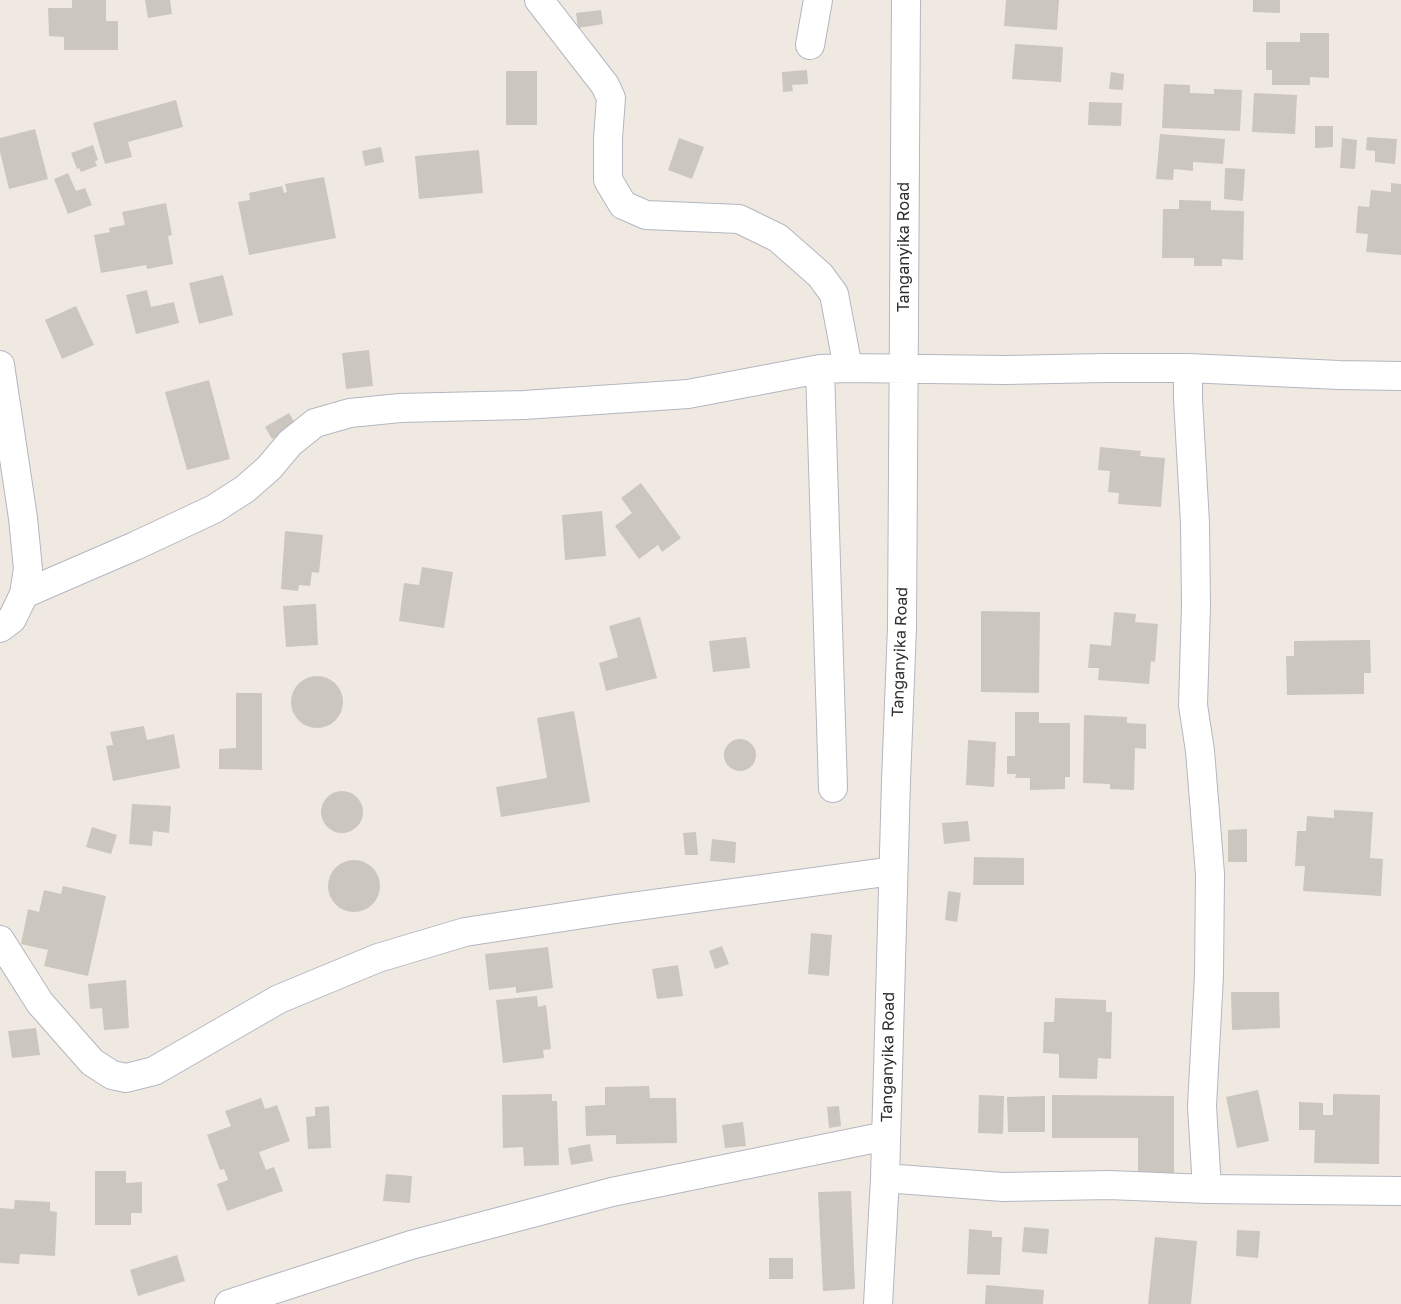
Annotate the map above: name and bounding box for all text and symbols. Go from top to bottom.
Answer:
street label: Tanganyika Road [894,182,914,312]
street label: Tanganyika Road [888,587,912,717]
street label: Tanganyika Road [877,992,899,1122]

